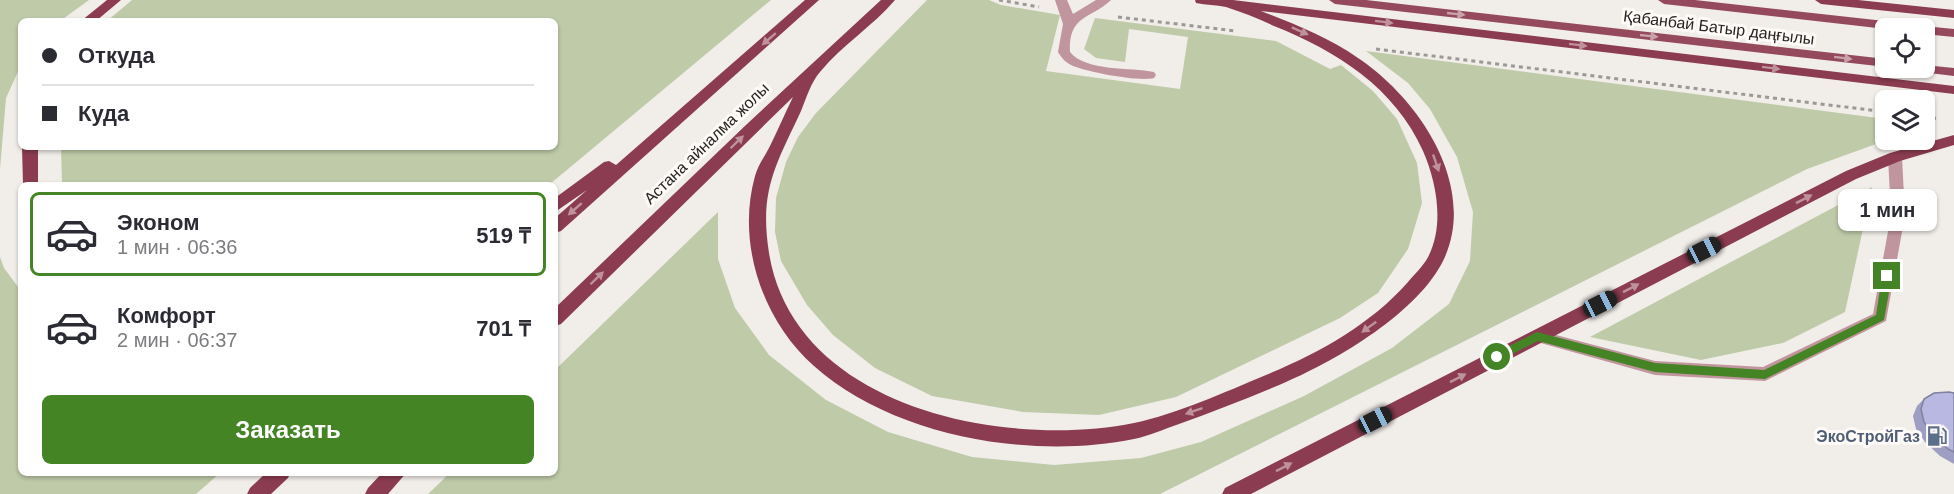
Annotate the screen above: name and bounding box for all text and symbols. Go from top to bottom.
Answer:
street label: Қабанбай Батыр даңғылы [1622,7,1815,48]
one-way arrow [1446,9,1465,18]
one-way arrow [1374,17,1393,26]
map controls [1875,18,1935,150]
button: locate [1875,18,1935,78]
one-way arrow [1291,27,1309,37]
one-way arrow [1640,31,1659,40]
one-way arrow [762,32,777,45]
one-way arrow [1568,40,1587,49]
text: Откуда [78,43,155,68]
one-way arrow [1834,53,1853,63]
one-way arrow [1762,63,1781,72]
street label: Астана айналма жолы [641,80,772,207]
button: layers [1875,90,1935,150]
text: Куда [78,101,129,126]
one-way arrow [729,135,743,149]
one-way arrow [1431,154,1441,172]
callout: 1 мин [1838,189,1936,231]
one-way arrow [1795,194,1813,204]
text: 1 мин [1860,199,1915,221]
one-way arrow [568,202,583,215]
icon: car [45,207,99,261]
text: Эконом [117,210,200,235]
text: 519 ₸ [476,223,531,248]
car [1684,234,1724,266]
text: 1 мин · 06:36 [117,236,237,258]
route end [1873,262,1900,289]
one-way arrow [589,271,603,285]
one-way arrow [1623,283,1640,293]
car [1580,288,1620,320]
icon: car [45,300,99,354]
text: Комфорт [117,303,216,328]
text: 701 ₸ [476,316,531,341]
one-way arrow [1362,321,1378,333]
text: 2 мин · 06:37 [117,329,237,351]
route start [1483,343,1510,370]
one-way arrow [1449,373,1466,382]
button: Заказать [42,395,534,464]
car [1355,404,1395,436]
one-way arrow [1185,406,1203,416]
fuel station icon: ЭкоСтройГаз [1925,424,1949,448]
place label: ЭкоСтройГаз [1816,428,1920,445]
one-way arrow [1276,462,1293,472]

